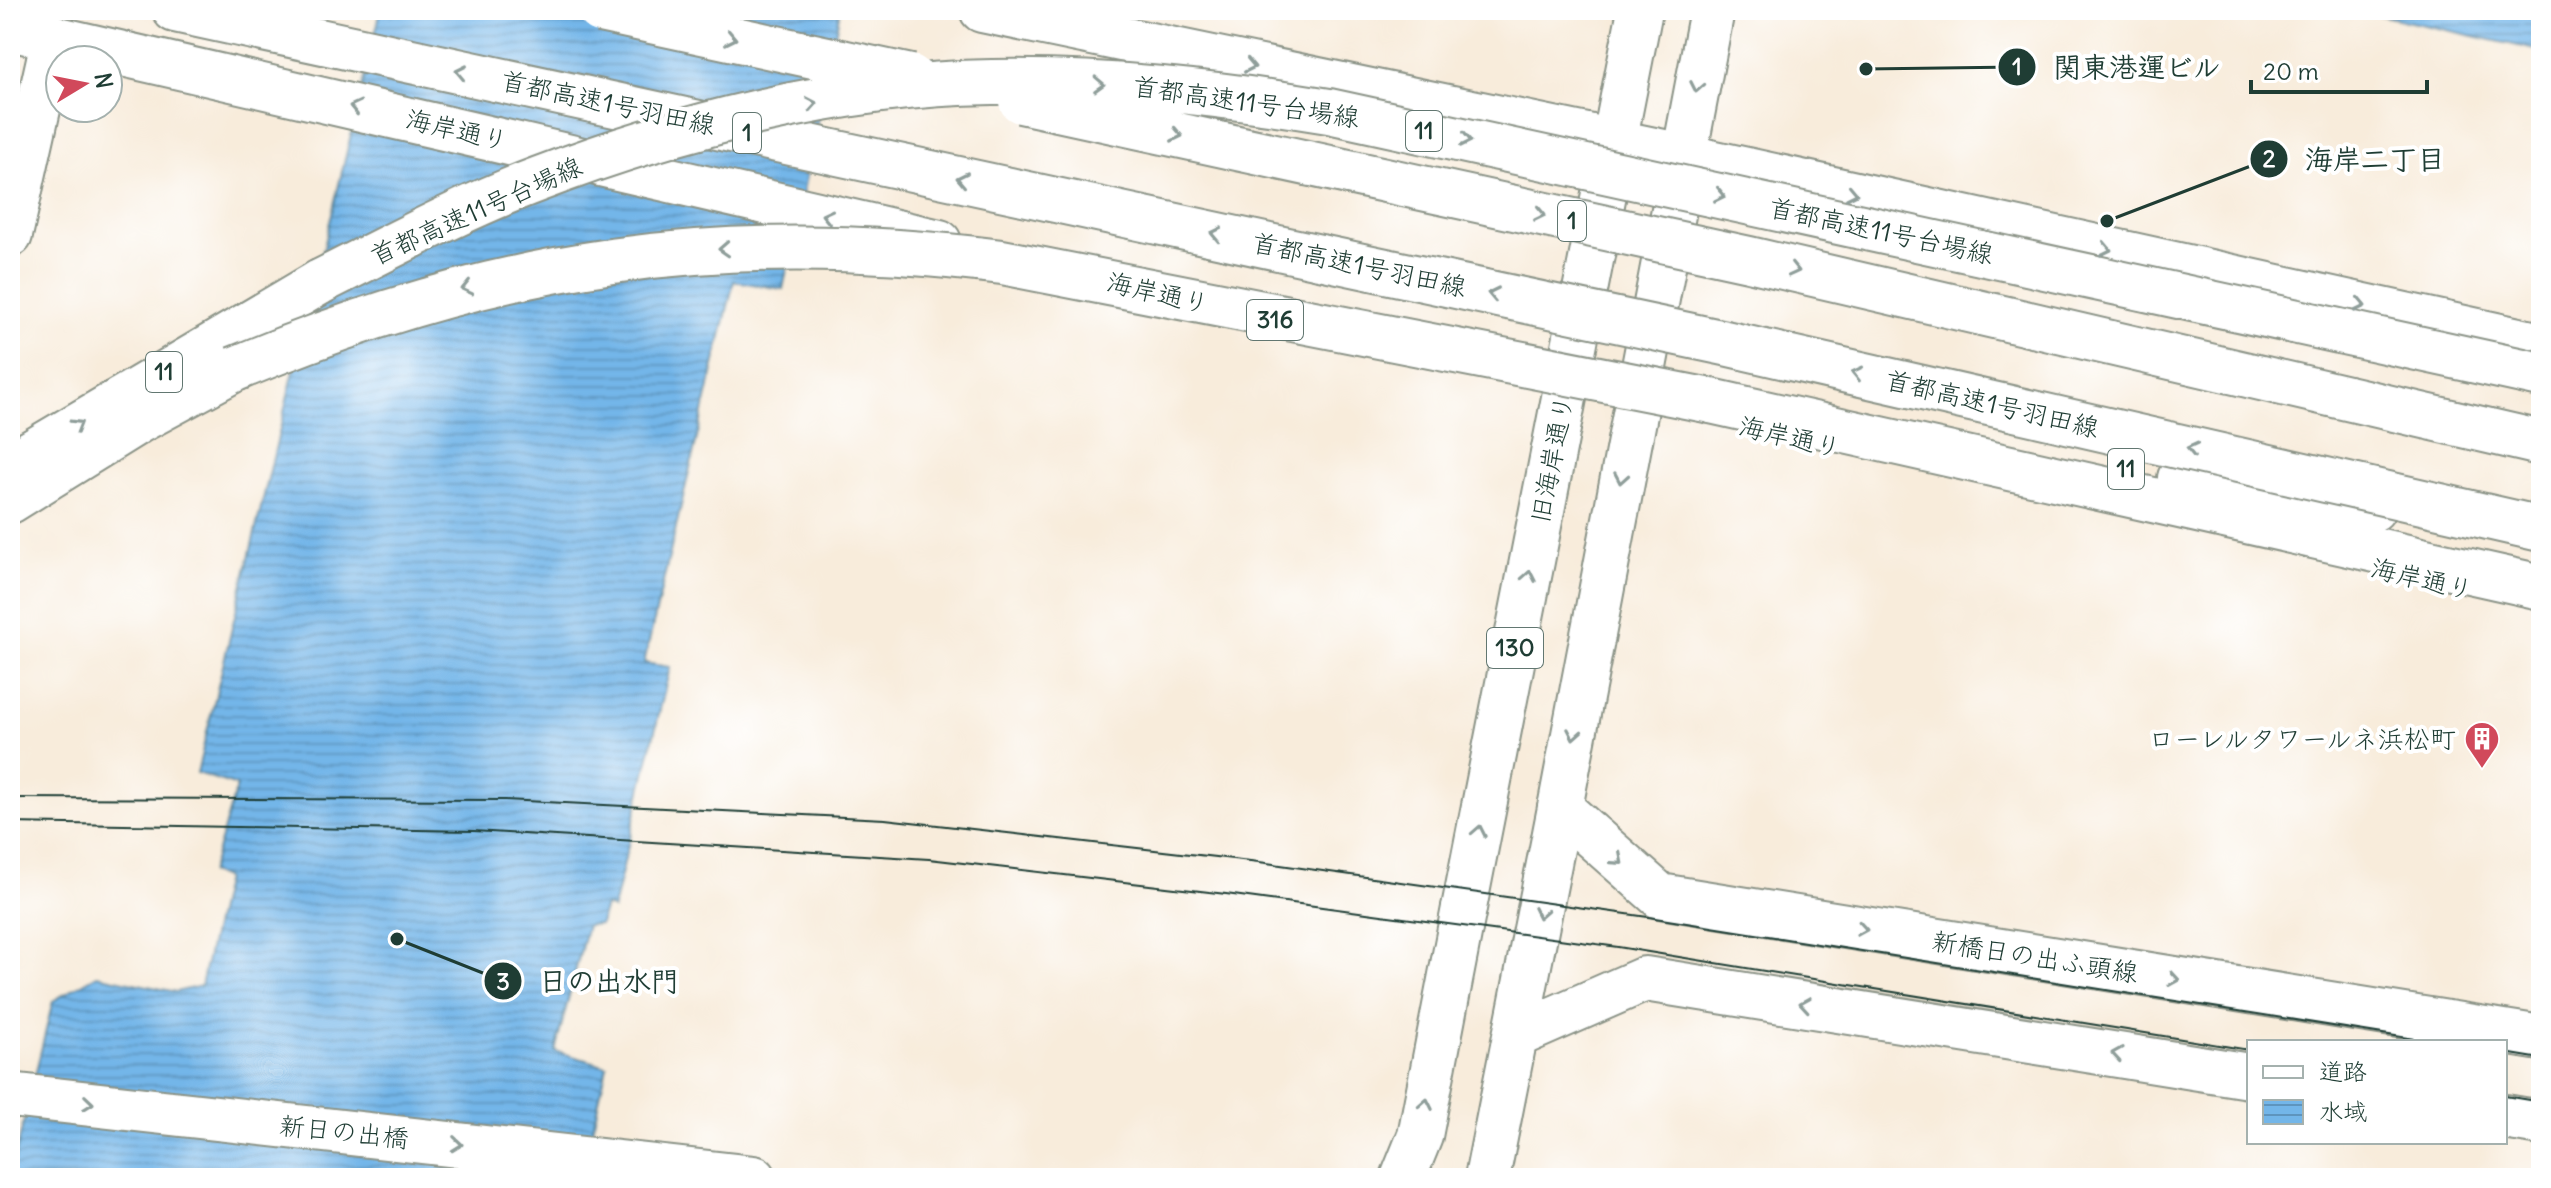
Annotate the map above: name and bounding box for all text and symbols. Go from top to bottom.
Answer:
one-way arrow [724,29,738,46]
callout: 関東港運ビル [1997,41,2237,93]
north arrow [44,44,124,124]
scale bar [2251,44,2427,94]
text: 関東港運ビル [2053,49,2221,85]
text: 1 [2012,51,2022,81]
text: 20 m [2263,56,2319,86]
one-way arrow [1243,57,1256,74]
one-way arrow [455,64,469,81]
street label: 首都高速1号羽田線 [498,64,718,141]
street label: 首都高速11号台場線 [1131,69,1362,134]
text: N [89,71,119,90]
one-way arrow [1093,75,1106,92]
one-way arrow [1689,79,1706,93]
one-way arrow [806,96,819,113]
one-way arrow [349,99,363,116]
street label: 海岸通り [403,102,511,157]
road number: 11 [1406,111,1442,151]
road number: 1 [733,113,761,153]
one-way arrow [1170,126,1183,143]
one-way arrow [1459,131,1472,148]
callout: 海岸二丁目 [2249,133,2461,185]
text: 海岸二丁目 [2305,141,2445,177]
text: 2 [2262,143,2276,173]
street label: 首都高速11号台場線 [365,149,587,272]
one-way arrow [956,171,969,188]
one-way arrow [1845,184,1859,201]
one-way arrow [1713,186,1726,203]
street label: 首都高速11号台場線 [1766,191,1996,270]
road number: 1 [1558,201,1586,241]
one-way arrow [1533,205,1547,222]
one-way arrow [820,208,834,225]
one-way arrow [1210,226,1223,243]
street label: 首都高速1号羽田線 [1249,226,1469,303]
one-way arrow [717,240,730,257]
one-way arrow [2099,240,2112,257]
one-way arrow [1787,261,1801,278]
street label: 海岸通り [1104,265,1212,320]
one-way arrow [461,279,474,296]
one-way arrow [1487,286,1500,303]
one-way arrow [2353,296,2366,313]
road number: 316 [1247,300,1303,340]
road number: 11 [146,352,182,392]
street label: 首都高速1号羽田線 [1882,363,2102,444]
one-way arrow [1850,365,1864,382]
street label: 旧海岸通り [1523,392,1580,526]
street label: 海岸通り [1736,409,1844,464]
one-way arrow [68,419,83,435]
one-way arrow [2186,442,2199,459]
road number: 11 [2108,449,2144,489]
one-way arrow [1613,472,1630,485]
street label: 海岸通り [2368,551,2476,606]
one-way arrow [1519,569,1536,583]
road number: 130 [1487,628,1543,668]
building icon: ローレルタワールネ浜松町 [2463,720,2501,770]
place label: ローレルタワールネ浜松町 [2148,722,2456,755]
one-way arrow [1566,727,1583,741]
one-way arrow [1470,825,1487,838]
one-way arrow [1609,850,1624,865]
one-way arrow [1533,906,1550,919]
one-way arrow [1855,920,1869,937]
street label: 新橋日の出ふ頭線 [1930,924,2140,989]
callout: 日の出水門 [483,955,695,1007]
text: 日の出水門 [539,963,679,999]
text: 3 [496,966,510,996]
one-way arrow [2167,970,2181,987]
one-way arrow [1798,996,1812,1013]
legend [2247,1040,2507,1144]
one-way arrow [2110,1047,2124,1064]
text: 道路 [2319,1056,2367,1086]
one-way arrow [81,1095,94,1112]
text: 水域 [2319,1096,2367,1126]
one-way arrow [1417,1098,1434,1111]
street label: 新日の出橋 [278,1108,410,1155]
one-way arrow [451,1136,464,1153]

